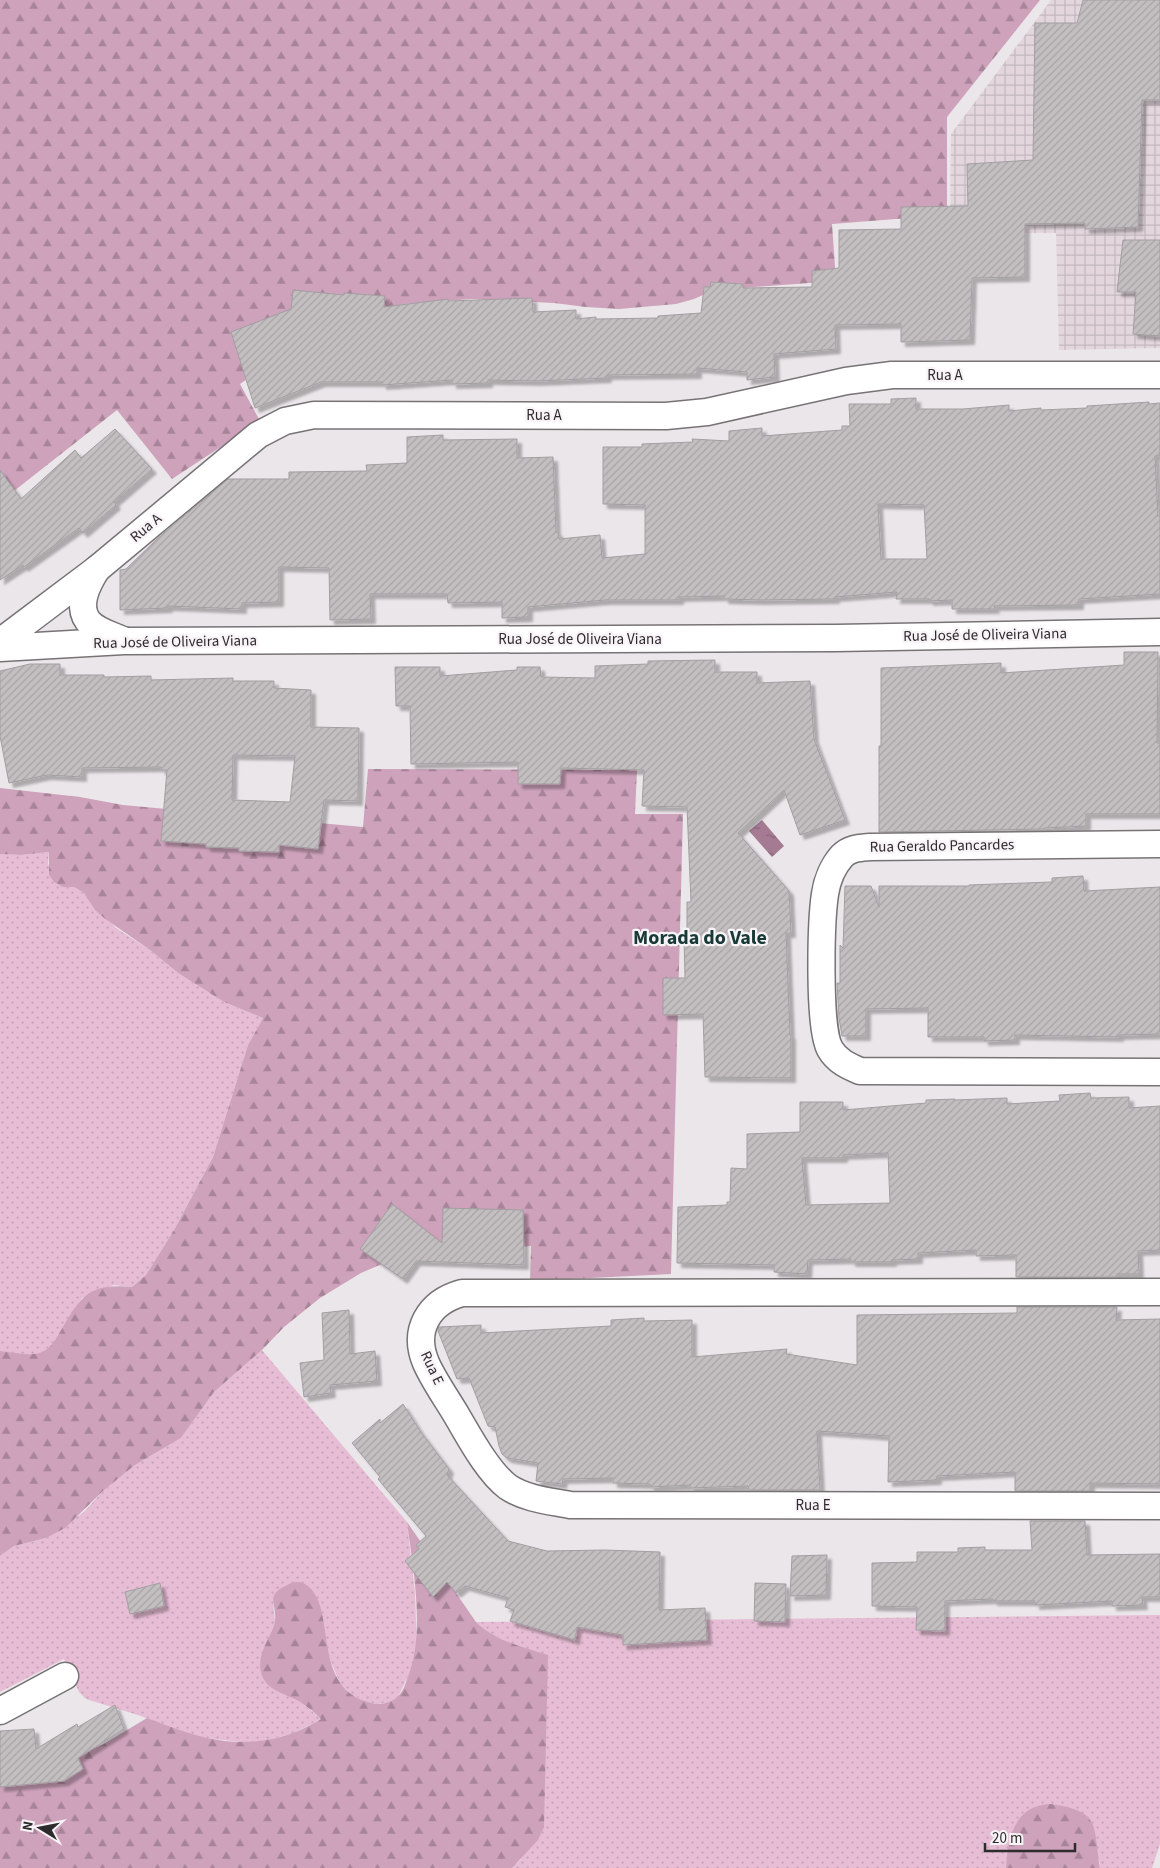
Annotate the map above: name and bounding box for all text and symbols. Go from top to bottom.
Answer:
street label: Rua A [927,365,964,386]
street label: Rua A [526,405,563,426]
street label: Rua A [126,508,167,547]
street label: Rua José de Oliveira Viana [903,623,1067,647]
street label: Rua José de Oliveira Viana [498,629,662,650]
street label: Rua José de Oliveira Viana [93,630,257,654]
street label: Rua Geraldo Pancardes [870,834,1014,858]
district label: Morada do Vale [633,924,767,952]
street label: Rua E [415,1348,449,1388]
street label: Rua E [795,1495,831,1516]
north arrow [15,1803,65,1853]
text: N [18,1820,39,1832]
scale bar [985,1820,1075,1852]
text: 20 m [992,1828,1022,1849]

